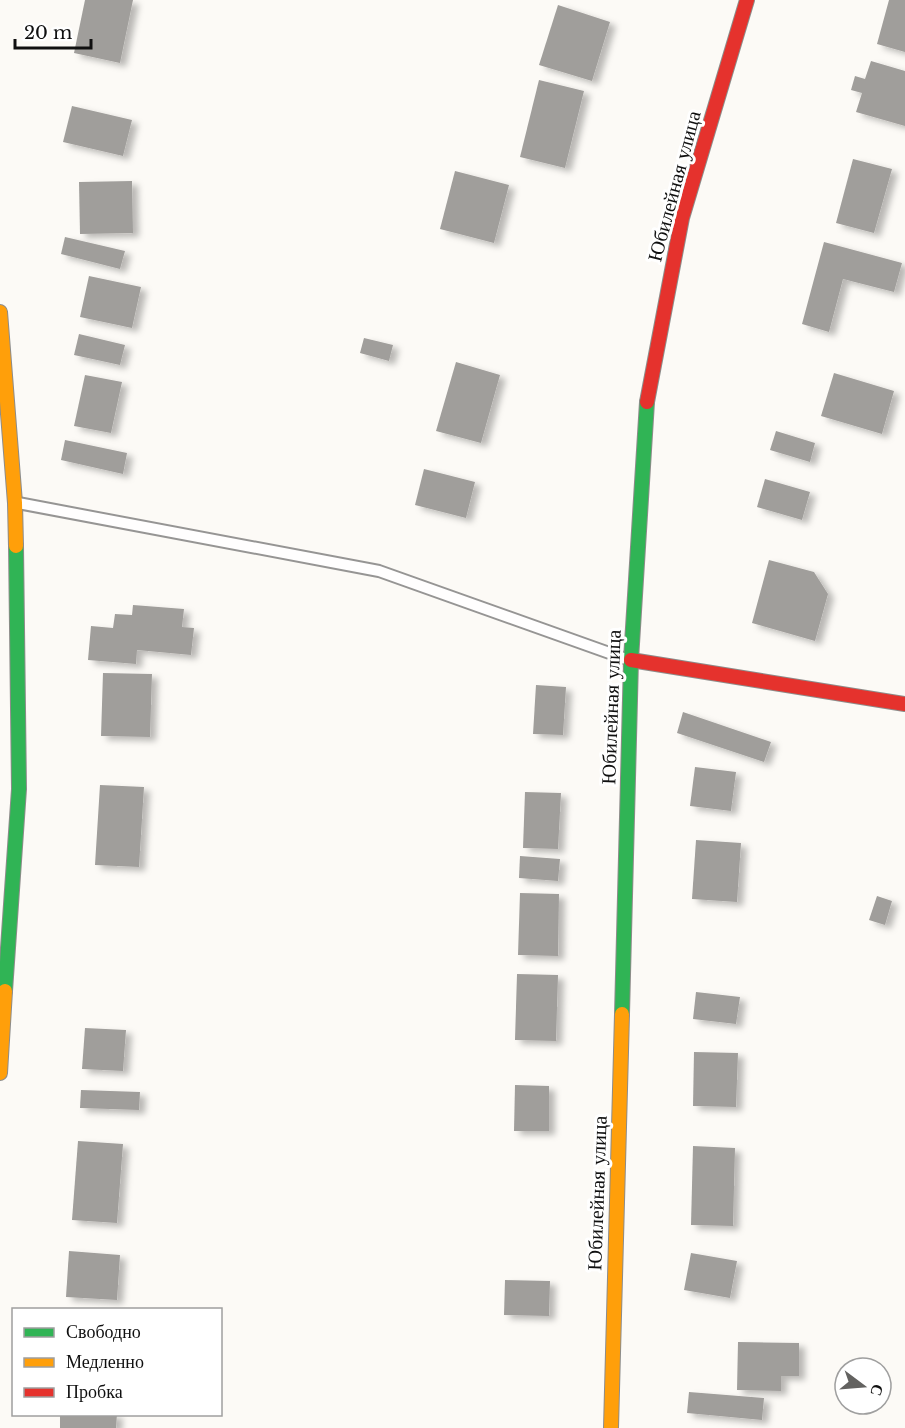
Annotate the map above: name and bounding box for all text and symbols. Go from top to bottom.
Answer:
scale bar [15,12,92,50]
text: 20 m [24,22,72,44]
street label: Юбилейная улица [642,108,706,264]
street label: Юбилейная улица [596,629,626,785]
street label: Юбилейная улица [582,1115,612,1271]
legend [12,1308,222,1416]
text: Свободно [66,1321,141,1343]
text: Медленно [66,1351,144,1373]
north arrow [833,1356,893,1416]
text: Пробка [66,1381,123,1403]
text: С [866,1382,889,1398]

